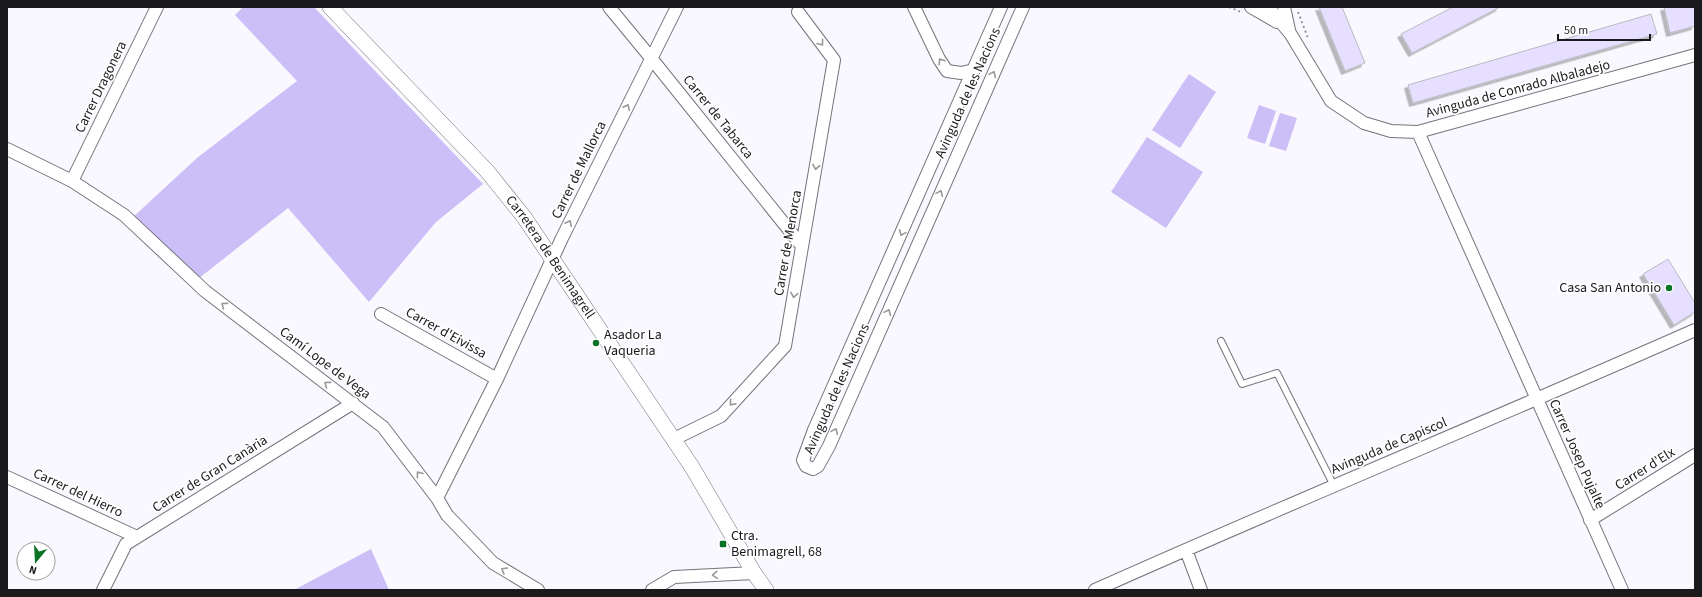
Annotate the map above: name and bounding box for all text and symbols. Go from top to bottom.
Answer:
scale bar [1558,16,1650,42]
text: 50 m [1564,22,1588,39]
street label: Avinguda de les Nacions [930,24,1006,162]
street label: Carrer Dragonera [70,38,132,136]
one-way arrow [817,38,824,45]
street label: Avinguda de Conrado Albaladejo [1424,55,1612,123]
one-way arrow [938,58,946,65]
street label: Carrer de Tabarca [678,71,758,163]
one-way arrow [988,71,996,78]
one-way arrow [622,103,630,111]
street label: Carrer de Mallorca [547,118,611,222]
one-way arrow [812,164,821,170]
street label: Carrer de Menorca [769,189,807,297]
one-way arrow [936,189,944,196]
street label: Carretera de Benimagrell [501,191,600,323]
one-way arrow [565,220,572,227]
one-way arrow [898,230,906,237]
place label: Casa San Antonio [1559,278,1661,298]
marker: Casa San Antonio [1664,283,1674,293]
one-way arrow [790,292,799,298]
one-way arrow [221,302,228,309]
street label: Carrer d'Eivissa [402,302,490,364]
one-way arrow [883,308,891,316]
street label: Avinguda de les Nacions [799,320,875,458]
street label: Camí Lope de Vega [275,322,375,404]
place label: Asador La Vaqueria [604,325,662,361]
marker: Asador La Vaqueria [591,338,601,348]
one-way arrow [324,381,331,388]
street label: Carrer Josep Pujalte [1544,396,1610,512]
one-way arrow [730,399,737,406]
street label: Avinguda de Capiscol [1328,412,1451,479]
one-way arrow [831,427,839,434]
street label: Carrer de Gran Canària [148,430,272,518]
street label: Carrer d’Elx [1611,442,1680,495]
street label: Carrer del Hierro [30,463,126,523]
one-way arrow [417,471,424,478]
place label: Ctra. Benimagrell, 68 [731,526,822,562]
marker: Ctra. Benimagrell, 68 [718,539,728,549]
north arrow [16,541,56,581]
text: N [27,562,39,578]
one-way arrow [501,568,508,575]
one-way arrow [712,570,718,579]

